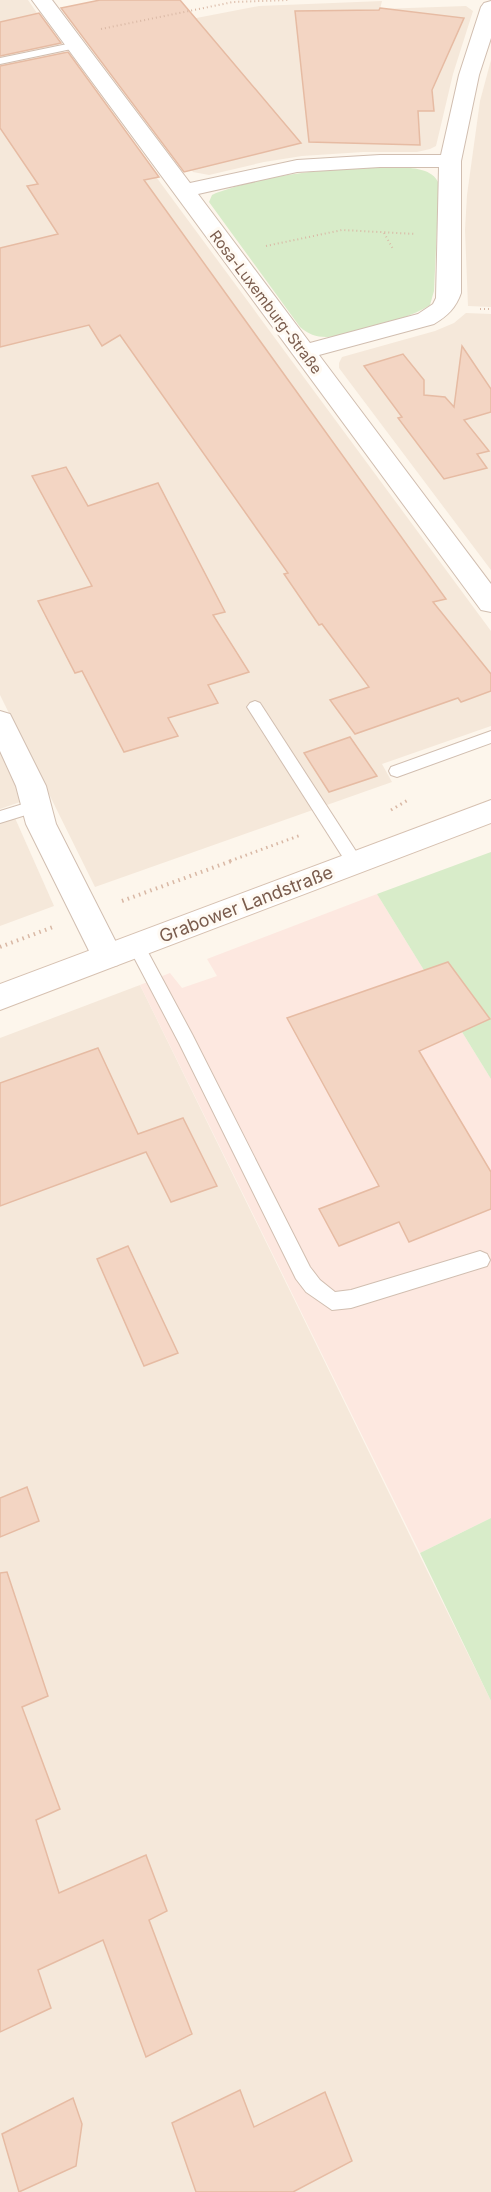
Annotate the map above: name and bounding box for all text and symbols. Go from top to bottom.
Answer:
street label: Rosa-Luxemburg-Straße [206,226,326,378]
street label: Grabower Landstraße [156,861,336,947]

